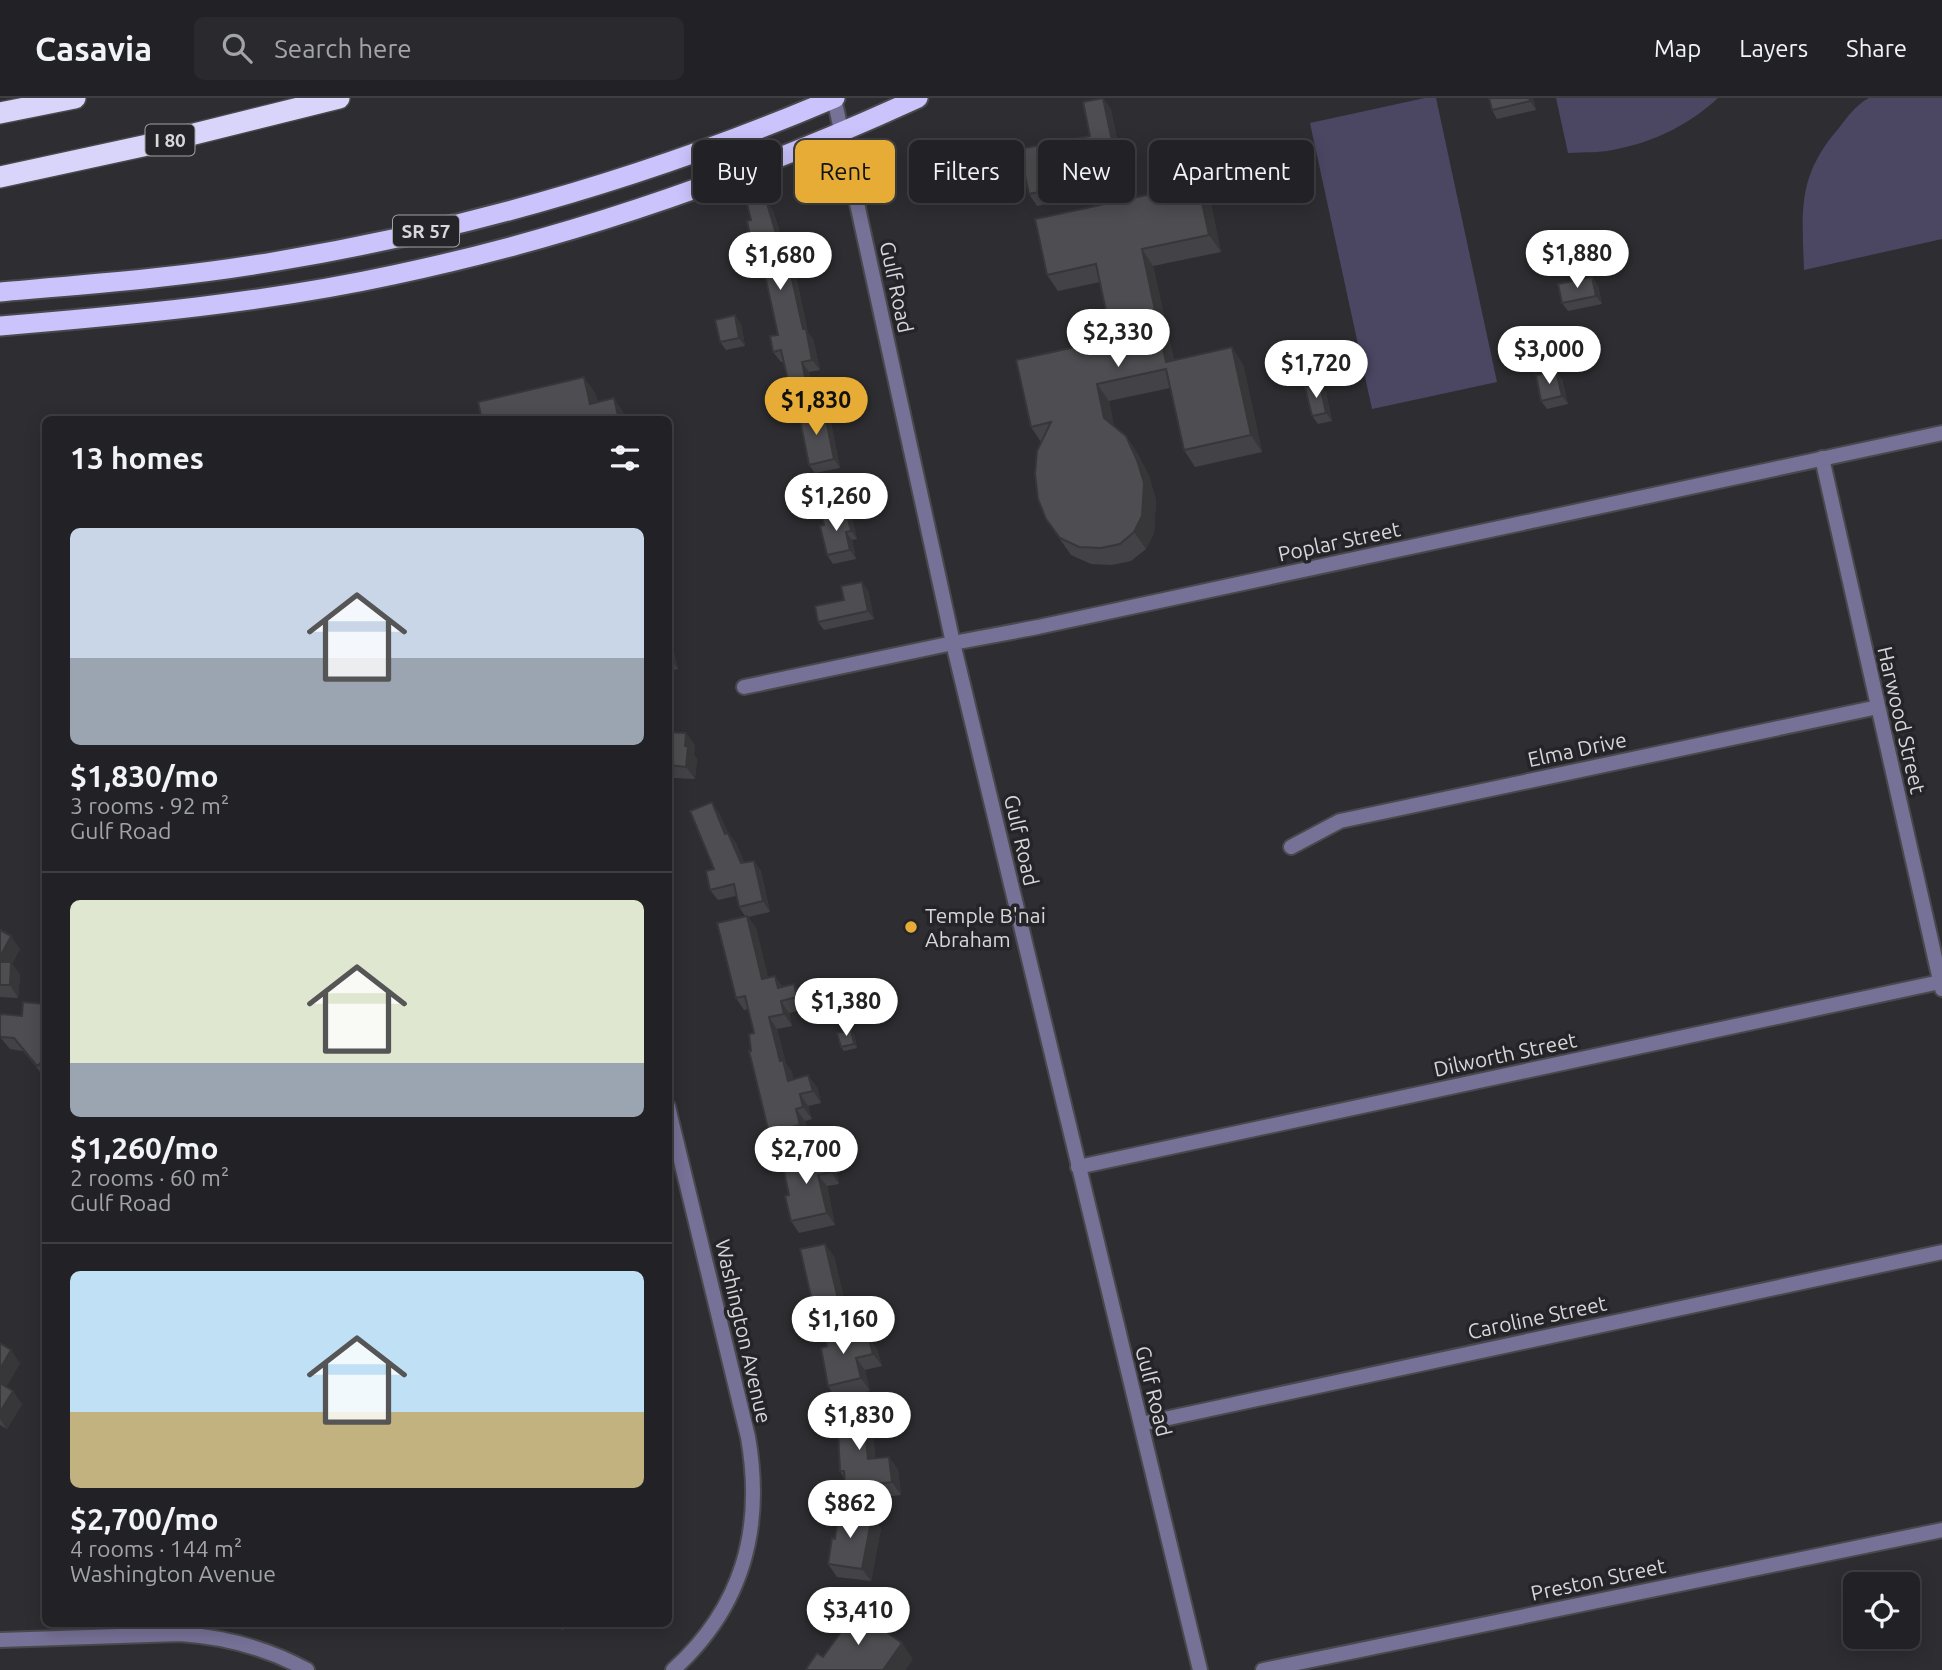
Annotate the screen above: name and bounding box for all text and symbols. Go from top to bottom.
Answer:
search box [194,17,684,80]
icon: search [218,29,256,67]
text: Casavia [35,30,152,67]
text: Search here [274,34,412,63]
text: Map [1654,35,1701,62]
text: Layers [1739,35,1808,62]
text: Share [1846,35,1907,62]
road number: I 80 [146,124,194,156]
chip: Buy [693,140,781,203]
chip: Rent [795,140,895,203]
chip: Filters [909,140,1024,203]
chip: New [1038,140,1135,203]
chip: Apartment [1149,140,1314,203]
road number: SR 57 [393,216,459,246]
pin: $1,880 [1520,230,1634,290]
pin: $1,680 [723,232,837,292]
street label: Gulf Road [876,239,918,335]
text: $1,880 [1542,240,1612,265]
text: $1,680 [745,242,815,267]
pin: $2,330 [1061,310,1175,369]
text: $2,330 [1083,319,1153,344]
pin: $3,000 [1492,327,1606,386]
text: $3,000 [1514,336,1584,361]
pin: $1,720 [1259,341,1373,400]
text: $1,720 [1281,350,1351,375]
pin: $1,830 [759,378,873,437]
text: $1,830 [781,387,851,412]
icon: filters [606,439,644,477]
text: 13 homes [70,441,204,475]
pin: $1,260 [779,474,893,533]
text: $1,260 [801,483,871,508]
street label: Poplar Street [1276,516,1402,566]
icon: home [294,574,420,700]
street label: Harwood Street [1873,644,1931,796]
street label: Elma Drive [1525,727,1629,771]
text: $1,830/mo [70,759,219,793]
street label: Gulf Road [1000,792,1044,888]
text: 3 rooms · 92 m² [70,793,229,818]
text: Gulf Road [70,818,171,843]
place label: Temple B'nai Abraham [925,903,1046,951]
marker: Temple B'nai Abraham [903,919,919,935]
icon: home [294,946,420,1072]
pin: $1,380 [789,978,903,1038]
text: $1,380 [811,988,881,1013]
street label: Dilworth Street [1431,1027,1579,1081]
pin: $2,700 [749,1126,863,1186]
text: $1,260/mo [70,1131,219,1165]
text: $2,700 [771,1136,841,1161]
text: 2 rooms · 60 m² [70,1165,229,1190]
text: Gulf Road [70,1190,171,1215]
street label: Washington Avenue [711,1237,777,1425]
street label: Caroline Street [1465,1291,1609,1343]
pin: $1,160 [786,1296,900,1356]
text: $1,160 [808,1306,878,1331]
icon: home [294,1317,420,1443]
street label: Gulf Road [1131,1343,1177,1439]
pin: $1,830 [802,1392,916,1452]
text: $1,830 [824,1402,894,1427]
pin: $862 [809,1480,891,1540]
text: $862 [824,1490,876,1515]
text: $2,700/mo [70,1502,219,1536]
text: 4 rooms · 144 m² [70,1536,242,1561]
street label: Preston Street [1528,1553,1668,1605]
text: Washington Avenue [70,1561,276,1586]
map controls [1843,1572,1920,1649]
button: locate [1843,1572,1920,1649]
pin: $3,410 [801,1588,915,1647]
text: $3,410 [823,1597,893,1622]

